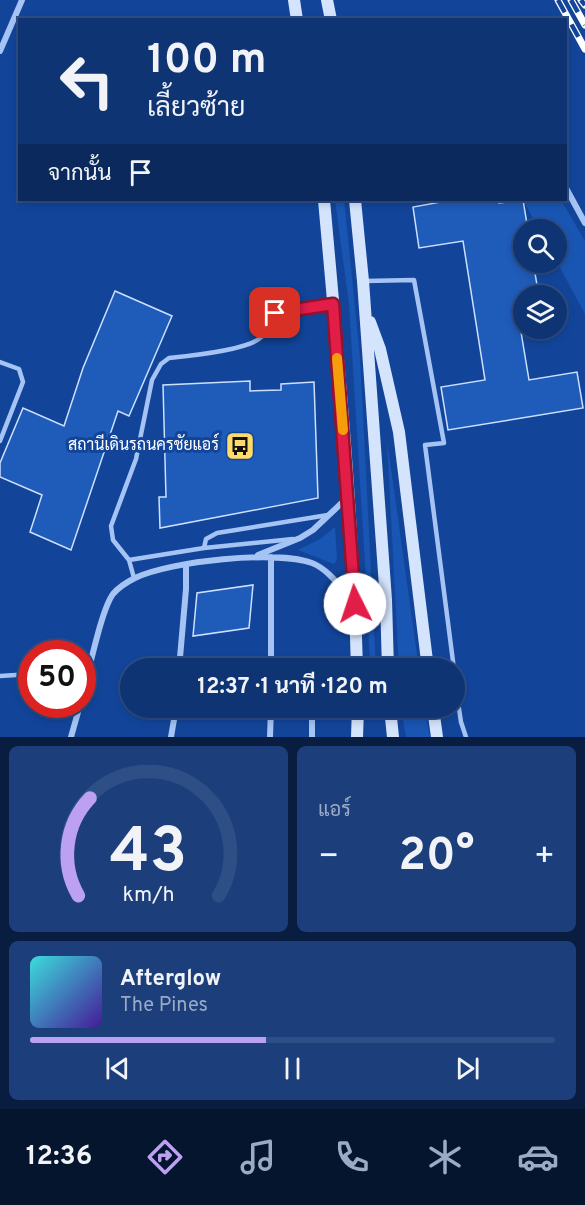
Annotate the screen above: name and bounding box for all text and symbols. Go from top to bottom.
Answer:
text: 100 m [147,35,266,88]
icon: left [48,42,126,120]
text: เลี้ยวซ้าย [147,92,245,126]
icon: arrive [124,156,157,189]
text: จากนั้น [48,161,112,188]
map controls [513,219,567,339]
button: search [513,219,567,273]
button: layers [513,285,567,339]
pin [249,287,300,338]
icon: arrive [258,296,291,329]
bus stop icon: สถานีเดินรถนครชัยแอร์ [224,430,256,462]
place label: สถานีเดินรถนครชัยแอร์ [68,432,219,456]
position arrow [323,572,387,636]
speed limit sign: 50 [18,640,96,718]
text: 12:37 · 1 นาที · 120 m [197,674,388,701]
text: แอร์ [318,798,351,824]
text: 43 [110,815,187,894]
text: 20° [399,829,474,886]
text: − [318,837,339,879]
text: + [534,837,555,879]
text: km/h [122,882,175,909]
text: Afterglow [120,966,221,993]
text: The Pines [120,993,208,1019]
icon: previous [101,1052,134,1085]
icon: pause [276,1052,309,1085]
icon: next [451,1052,484,1085]
icon: directions [144,1136,186,1178]
icon: music [237,1136,279,1178]
icon: phone [331,1136,373,1178]
icon: climate [424,1136,466,1178]
icon: car [517,1136,559,1178]
text: 12:36 [26,1140,92,1174]

